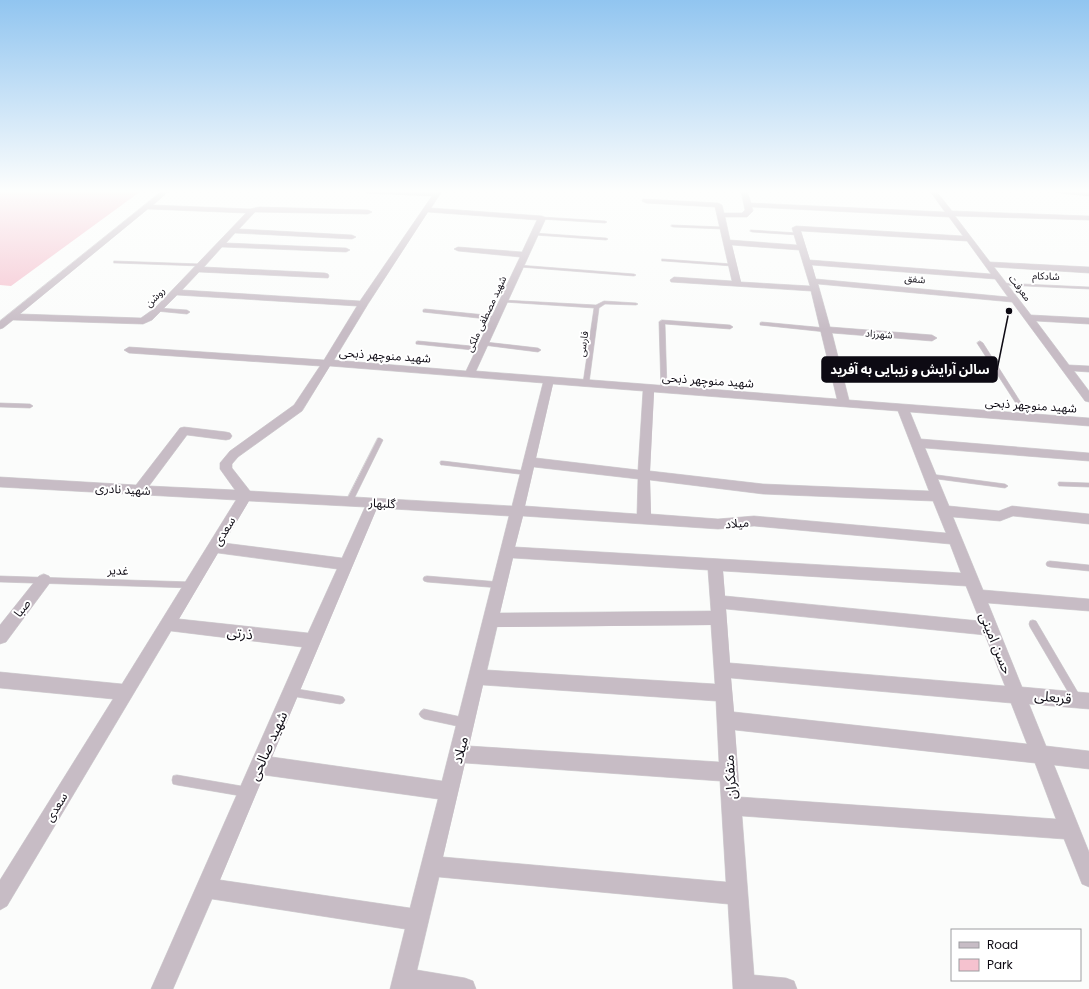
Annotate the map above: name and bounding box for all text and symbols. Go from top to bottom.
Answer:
street label: شادکام [1032,268,1060,285]
street label: شفق [904,271,926,287]
street label: معرفت [1005,272,1035,304]
street label: شهید مصطفی ملکی [462,273,510,354]
street label: روشن [141,283,169,311]
street label: شهرزاد [865,326,893,342]
street label: فارسی [574,330,592,358]
street label: شهید منوچهر ذبحی [338,343,432,367]
callout: سالن آرایش و زیبایی به آفرید [822,357,997,382]
text: سالن آرایش و زیبایی به آفرید [830,360,990,379]
street label: شهید منوچهر ذبحی [661,368,755,392]
street label: شهید منوچهر ذبحی [984,393,1078,417]
street label: شهید نادری [95,479,151,499]
street label: گلبهار [367,494,397,512]
street label: سعدی [209,513,239,549]
street label: میلاد [724,513,750,533]
street label: غدیر [106,561,129,579]
street label: صبا [10,595,34,621]
street label: حسن امینی [975,609,1017,677]
street label: ذرتی [226,622,254,644]
street label: قربعلی [1034,685,1072,709]
street label: شهید صالحی [244,708,292,784]
street label: میلاد [447,734,473,766]
street label: متفکران [718,754,742,800]
street label: سعدی [41,789,71,825]
legend [951,929,1081,981]
text: Road [987,936,1018,953]
text: Park [987,956,1014,973]

